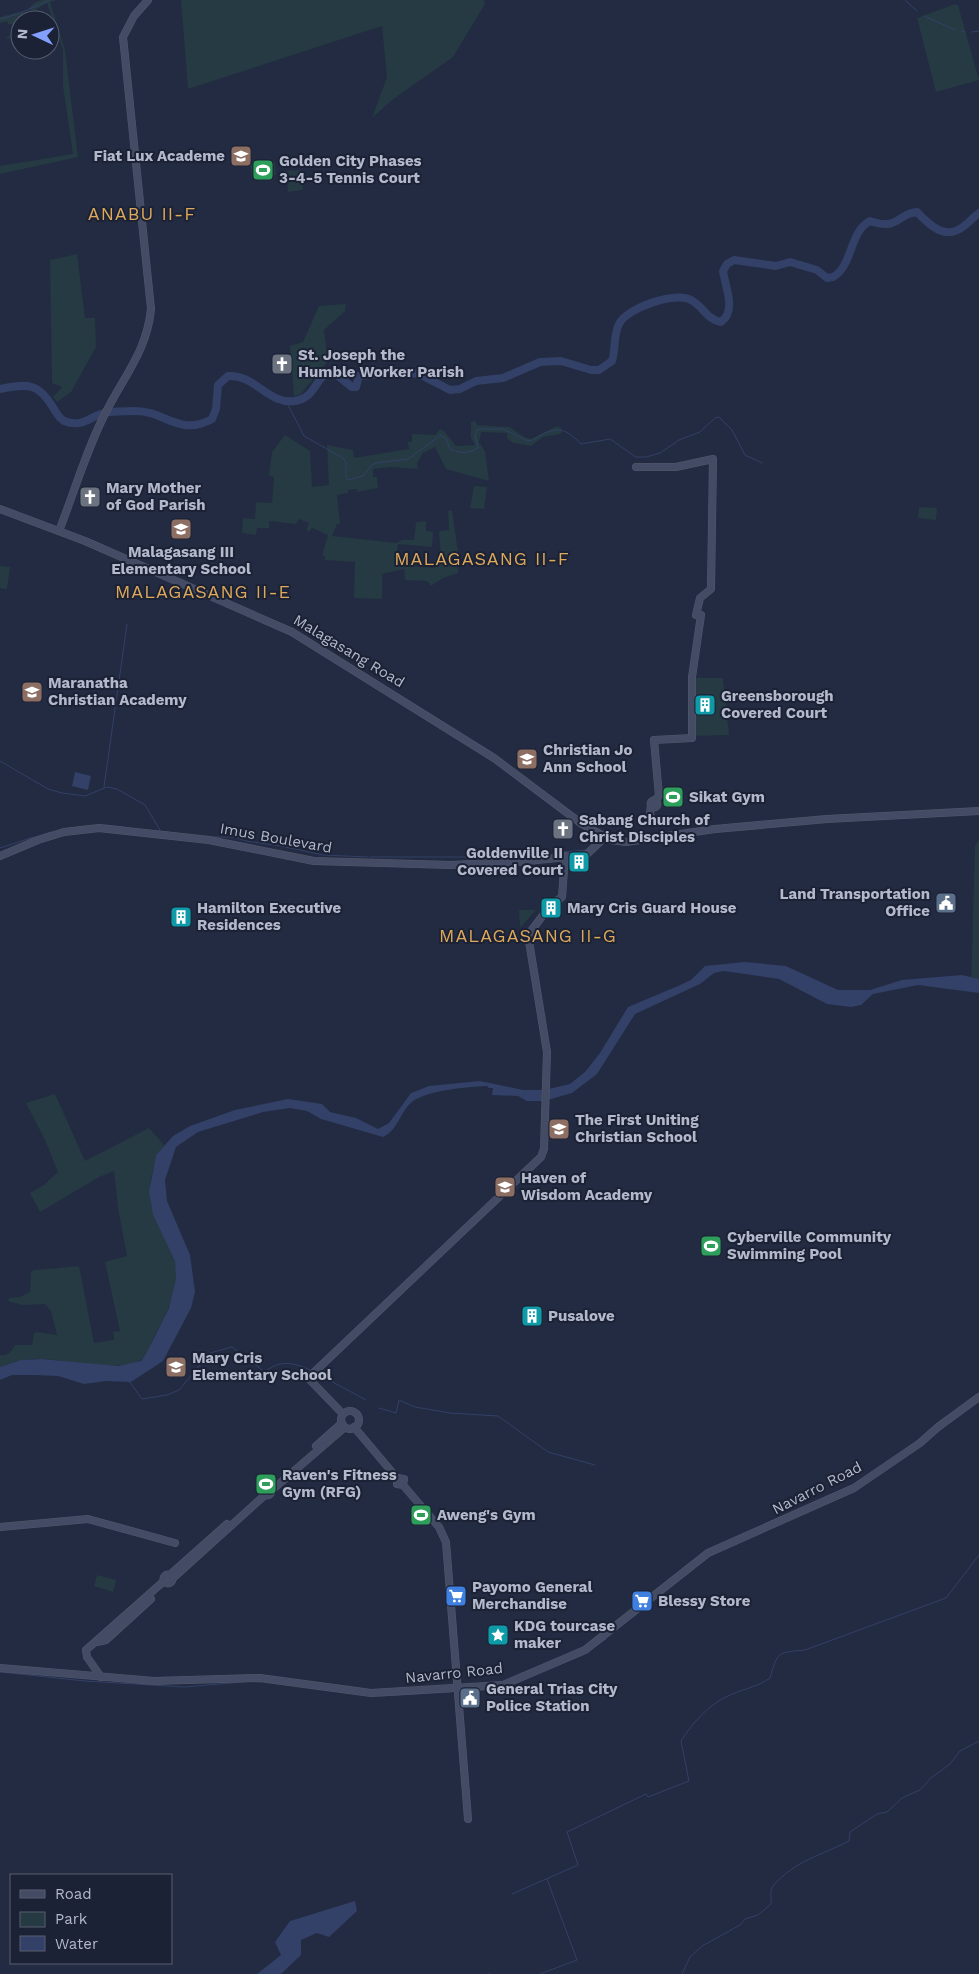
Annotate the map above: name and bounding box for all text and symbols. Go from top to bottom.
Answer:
north arrow [10,10,60,60]
text: N [14,28,30,40]
school or university icon: Fiat Lux Academe [229,144,253,168]
place label: Fiat Lux Academe [94,147,225,165]
place label: Golden City Phases 3-4-5 Tennis Court [279,152,422,187]
sports icon: Golden City Phases 3-4-5 Tennis Court [251,158,275,182]
district label: ANABU II-F [88,203,196,224]
place label: St. Joseph the Humble Worker Parish [298,346,464,381]
church icon: St. Joseph the Humble Worker Parish [270,352,294,376]
place label: Mary Mother of God Parish [106,479,206,514]
church icon: Mary Mother of God Parish [78,485,102,509]
school or university icon: Malagasang III Elementary School [169,517,193,541]
place label: Malagasang III Elementary School [111,543,251,578]
district label: MALAGASANG II-F [394,548,570,569]
district label: MALAGASANG II-E [115,581,291,602]
street label: Malagasang Road [290,611,408,691]
place label: Maranatha Christian Academy [48,674,187,709]
school or university icon: Maranatha Christian Academy [20,680,44,704]
place label: Greensborough Covered Court [721,687,834,722]
building icon: Greensborough Covered Court [693,693,717,717]
place label: Christian Jo Ann School [543,741,633,776]
school or university icon: Christian Jo Ann School [515,747,539,771]
sports icon: Sikat Gym [661,785,685,809]
place label: Sikat Gym [689,788,765,806]
place label: Sabang Church of Christ Disciples [579,811,710,846]
church icon: Sabang Church of Christ Disciples [551,817,575,841]
street label: Imus Boulevard [219,819,333,857]
place label: Goldenville II Covered Court [457,844,563,879]
building icon: Goldenville II Covered Court [567,850,591,874]
place label: Land Transportation Office [779,885,930,920]
public building icon: Land Transportation Office [934,891,958,915]
building icon: Mary Cris Guard House [539,896,563,920]
place label: Hamilton Executive Residences [197,899,342,934]
place label: Mary Cris Guard House [567,899,737,917]
building icon: Hamilton Executive Residences [169,905,193,929]
district label: MALAGASANG II-G [439,925,617,946]
place label: The First Uniting Christian School [575,1111,699,1146]
school or university icon: The First Uniting Christian School [547,1117,571,1141]
place label: Haven of Wisdom Academy [521,1169,653,1204]
school or university icon: Haven of Wisdom Academy [493,1175,517,1199]
place label: Cyberville Community Swimming Pool [727,1228,892,1263]
sports icon: Cyberville Community Swimming Pool [699,1234,723,1258]
building icon: Pusalove [520,1304,544,1328]
place label: Pusalove [548,1307,615,1325]
place label: Mary Cris Elementary School [192,1349,332,1384]
school or university icon: Mary Cris Elementary School [164,1355,188,1379]
street label: Navarro Road [769,1458,865,1518]
place label: Raven's Fitness Gym (RFG) [282,1466,397,1501]
sports icon: Raven's Fitness Gym (RFG) [254,1472,278,1496]
sports icon: Aweng's Gym [409,1503,433,1527]
place label: Aweng's Gym [437,1506,536,1524]
place label: Payomo General Merchandise [472,1578,592,1613]
supermarket icon: Payomo General Merchandise [444,1584,468,1608]
supermarket icon: Blessy Store [630,1589,654,1613]
place label: Blessy Store [658,1592,751,1610]
place label: KDG tourcase maker [514,1617,615,1652]
place icon: KDG tourcase maker [486,1623,510,1647]
street label: Navarro Road [404,1659,504,1687]
place label: General Trias City Police Station [486,1680,618,1715]
public building icon: General Trias City Police Station [458,1686,482,1710]
legend [10,1874,172,1964]
text: Road [55,1885,92,1903]
text: Park [55,1910,88,1928]
text: Water [55,1935,98,1953]

